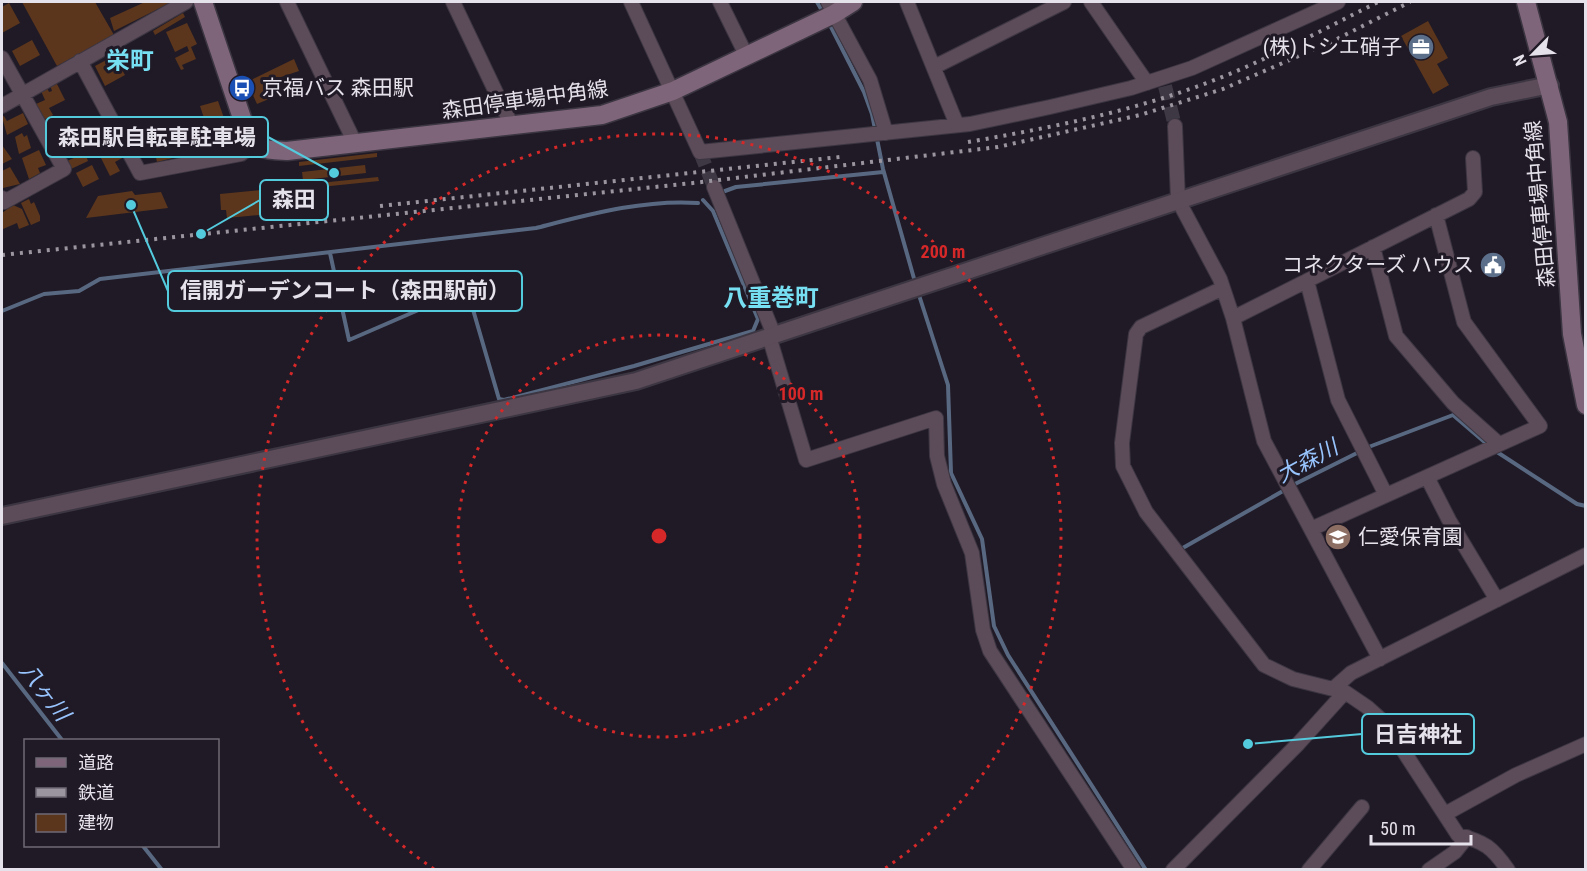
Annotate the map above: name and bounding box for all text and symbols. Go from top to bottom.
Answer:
north arrow [1503,24,1563,84]
office icon: (株)トシエ硝子 [1406,32,1436,62]
place label: (株)トシエ硝子 [1263,35,1402,59]
district label: 栄町 [106,47,154,75]
text: N [1509,52,1531,69]
bus stop icon: 京福バス 森田駅 [227,73,257,103]
place label: 京福バス 森田駅 [262,76,414,100]
street label: 森田停車場中角線 [440,76,610,124]
callout: 森田駅自転車駐車場 [46,117,268,157]
street label: 森田停車場中角線 [1521,119,1559,289]
text: 森田駅自転車駐車場 [58,125,256,150]
callout: 森田 [260,180,328,220]
text: 森田 [272,187,316,212]
text: 200 m [921,241,965,262]
public building icon: コネクターズ ハウス [1478,250,1508,280]
place label: コネクターズ ハウス [1282,253,1474,277]
callout: 信開ガーデンコート（森田駅前） [168,271,522,311]
text: 信開ガーデンコート（森田駅前） [180,278,510,303]
district label: 八重巻町 [723,284,819,312]
text: 100 m [779,383,823,404]
water label: 大森川 [1272,434,1344,488]
school or university icon: 仁愛保育園 [1323,522,1353,552]
place label: 仁愛保育園 [1358,525,1463,549]
centre of rings [649,526,669,546]
water label: 八ヶ川 [15,658,76,727]
callout: 日吉神社 [1362,714,1474,754]
text: 日吉神社 [1374,722,1462,747]
legend [24,739,219,847]
text: 道路 [78,752,114,773]
text: 鉄道 [78,782,114,803]
scale bar [1371,808,1472,846]
text: 建物 [78,812,114,833]
text: 50 m [1380,818,1415,839]

